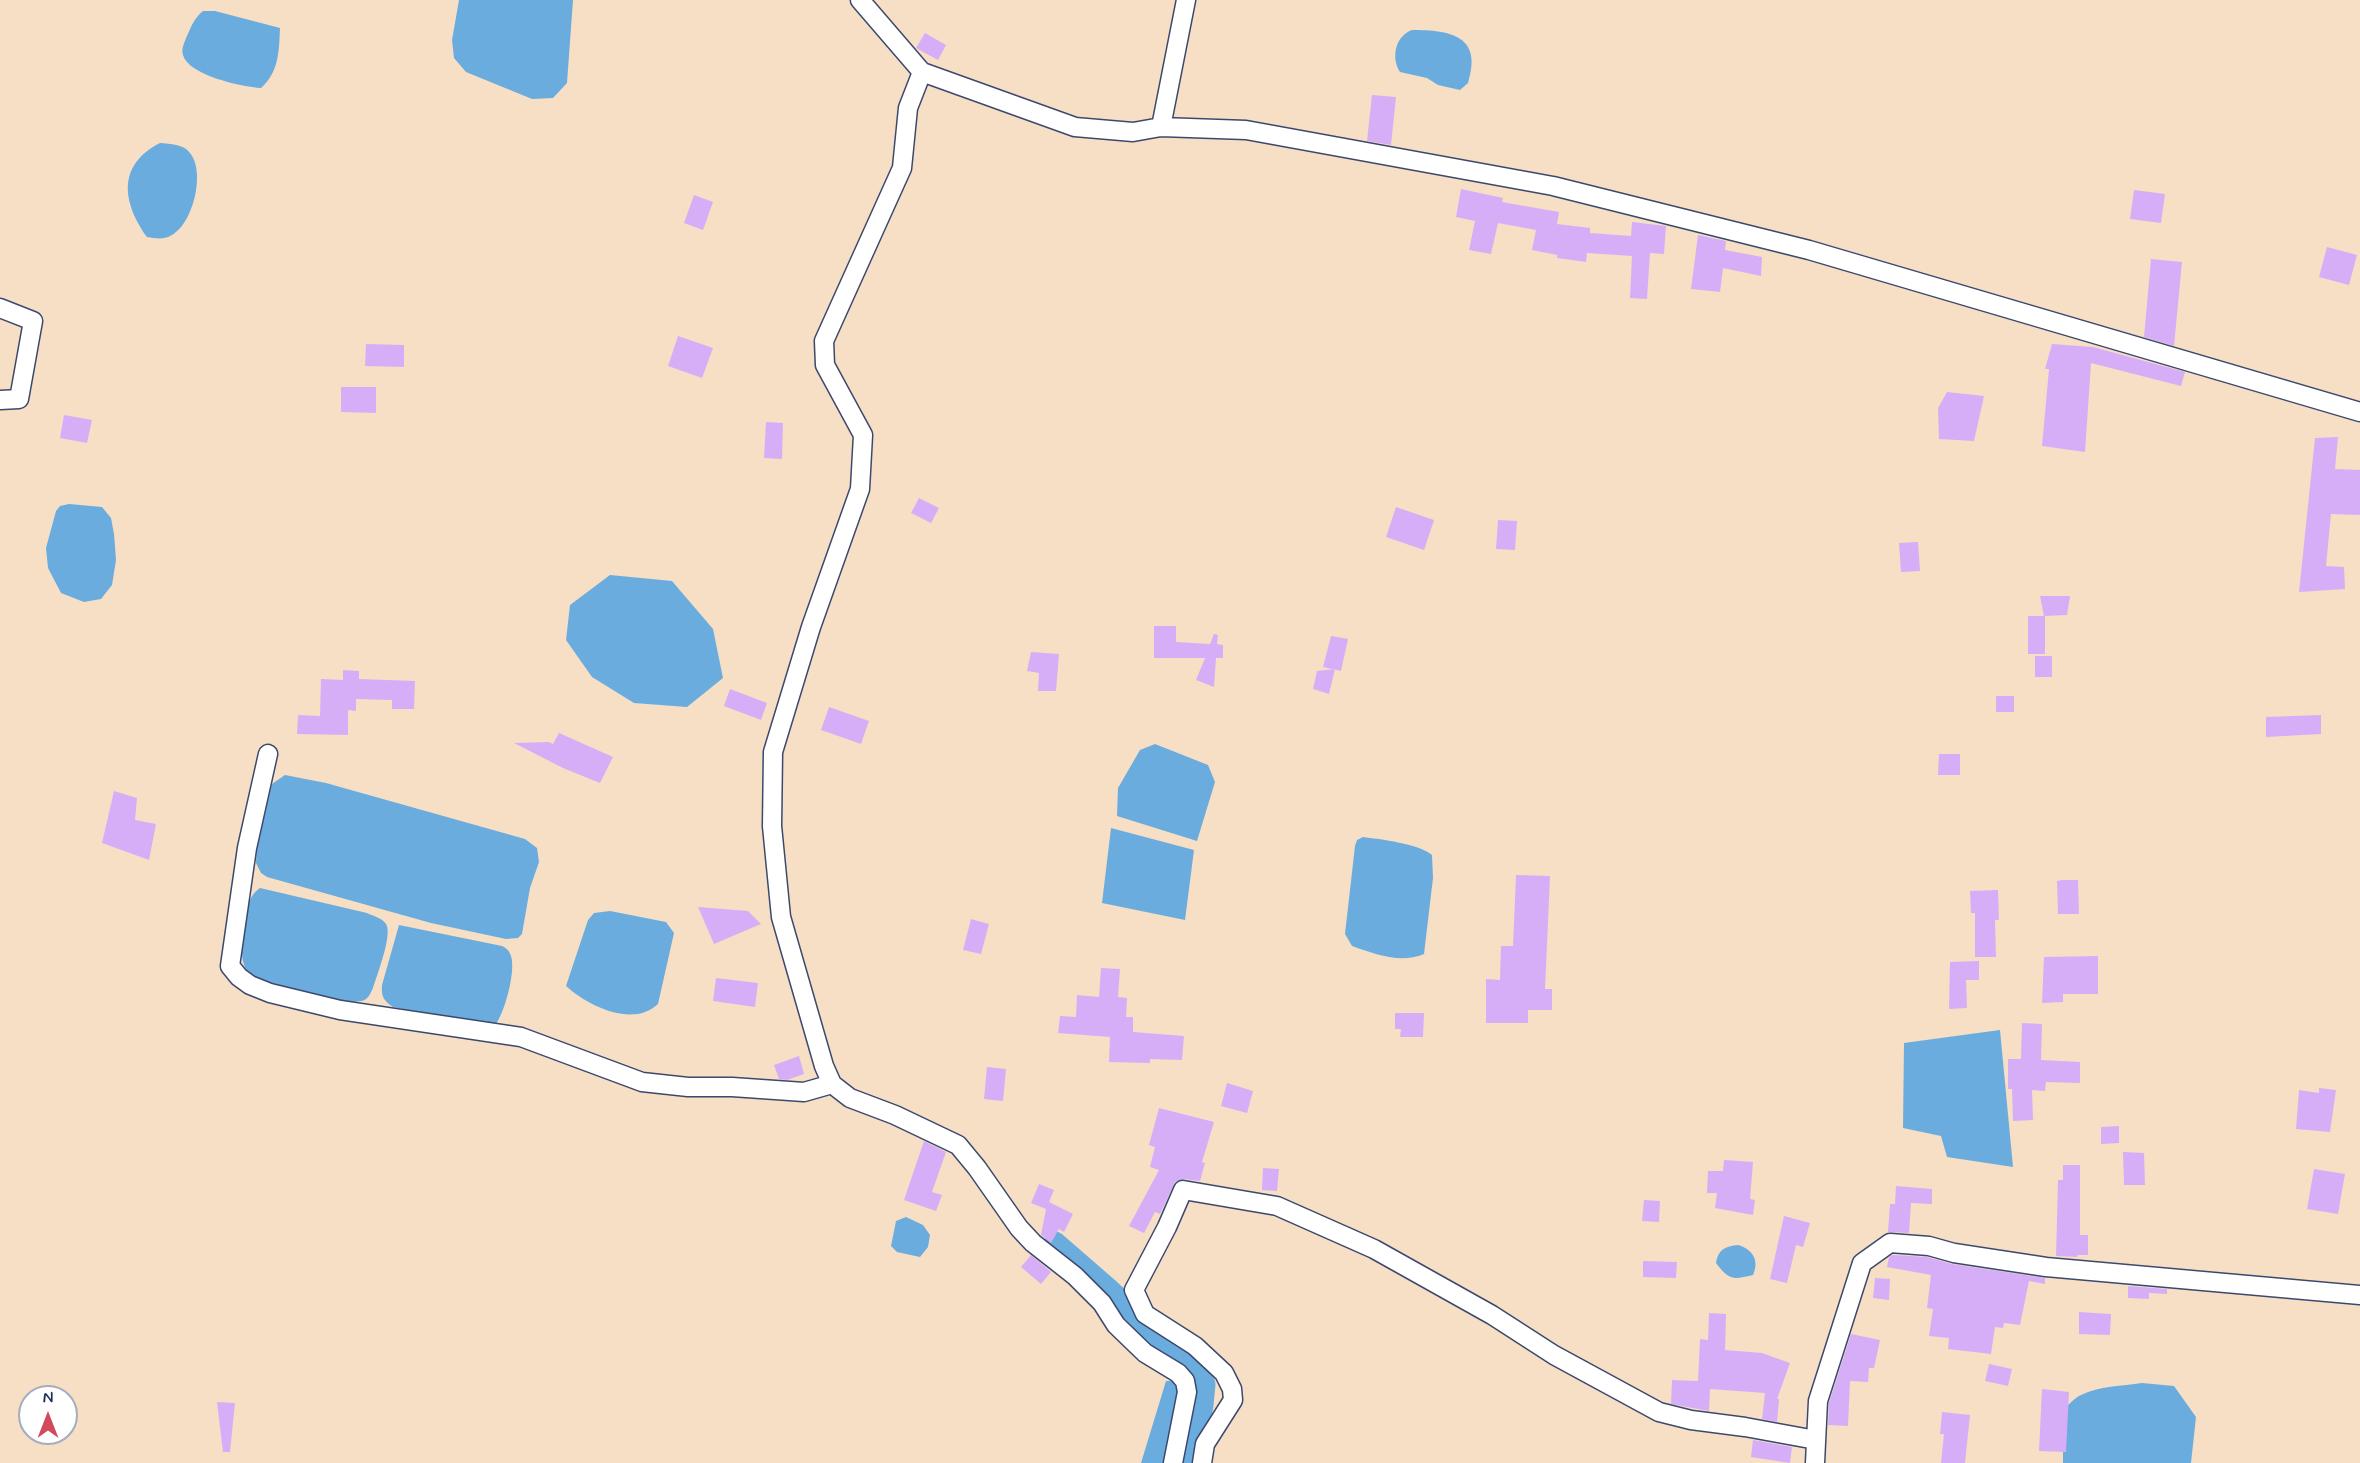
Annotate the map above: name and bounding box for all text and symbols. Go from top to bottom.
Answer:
north arrow [18,1385,78,1445]
text: N [43,1388,53,1409]

